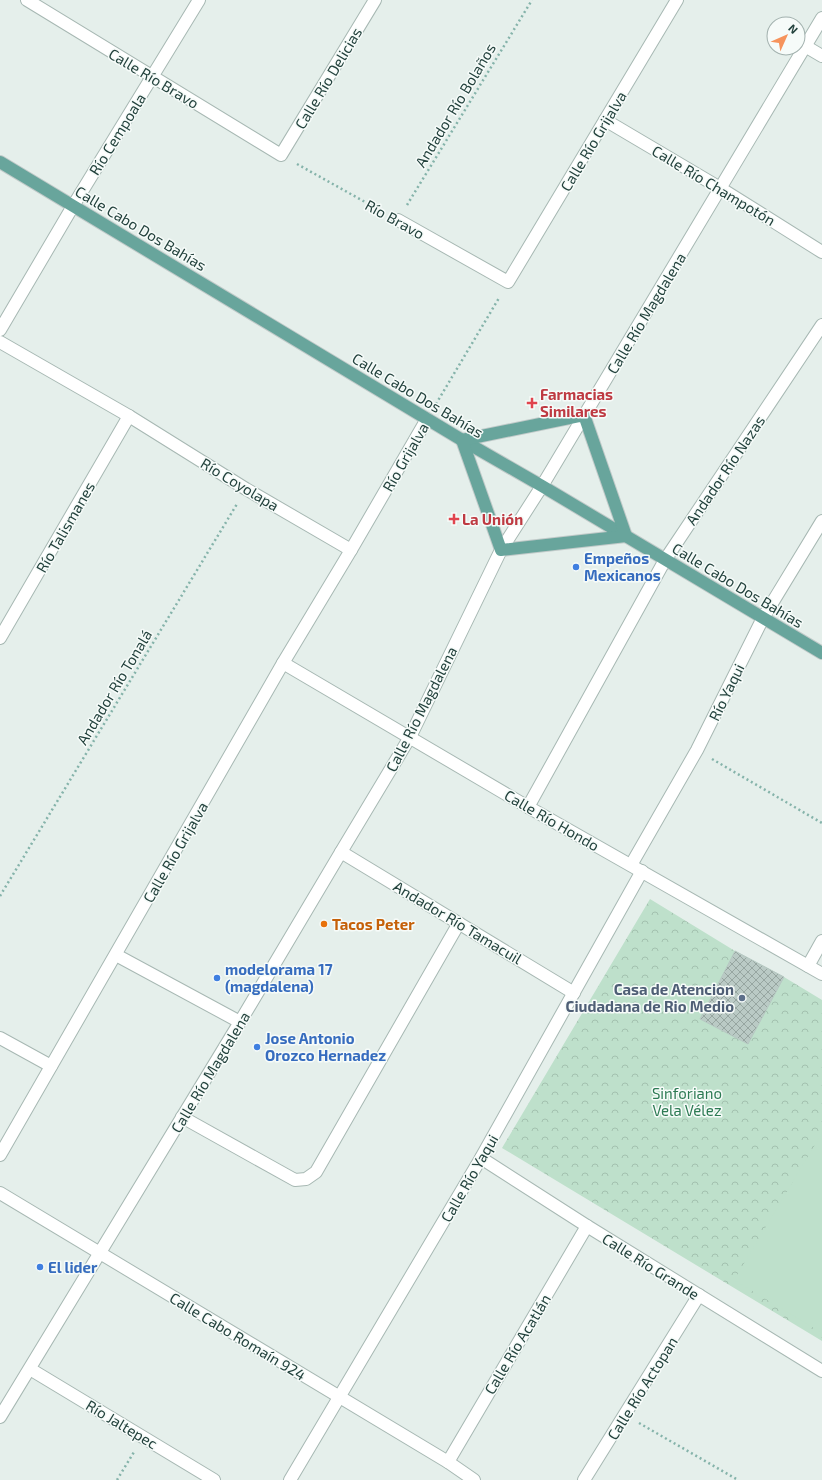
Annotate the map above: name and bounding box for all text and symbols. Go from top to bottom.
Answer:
north arrow [766,16,806,56]
text: N [786,21,801,36]
street label: Calle Río Delicias [291,24,365,132]
street label: Andador Río Bolaños [411,40,499,170]
street label: Calle Río Bravo [106,44,202,112]
street label: Calle Río Grijalva [556,88,631,195]
street label: Río Cempoala [85,90,149,178]
street label: Calle Río Champotón [649,141,779,229]
street label: Calle Cabo Dos Bahías [72,182,210,274]
street label: Río Bravo [362,195,428,243]
street label: Calle Río Magdalena [603,249,689,377]
street label: Calle Cabo Dos Bahías [349,349,487,441]
place label: Farmacias Similares [540,385,613,420]
marker: Farmacias Similares [527,398,537,408]
street label: Andador Río Nazas [682,412,768,528]
street label: Río Grijalva [378,419,433,495]
street label: Río Coyolapa [198,454,282,514]
street label: Río Talismanes [32,478,98,576]
place label: La Unión [462,510,523,528]
marker: La Unión [449,514,459,524]
street label: Calle Cabo Dos Bahías [669,539,807,631]
place label: Empeños Mexicanos [584,549,661,584]
marker: Empeños Mexicanos [571,562,581,572]
street label: Andador Río Tonalá [73,626,155,748]
street label: Calle Río Magdalena [382,643,460,775]
street label: Río Yaqui [704,661,748,723]
street label: Calle Río Hondo [501,786,603,854]
street label: Calle Río Grijalva [139,798,212,906]
street label: Andador Río Tamacuil [391,877,526,968]
place label: Tacos Peter [332,915,415,933]
marker: Tacos Peter [319,919,329,929]
place label: modelorama 17 (magdalena) [225,960,333,995]
marker: modelorama 17 (magdalena) [212,973,222,983]
place label: Casa de Atencion Ciudadana de Rio Medio [566,980,734,1015]
marker: Casa de Atencion Ciudadana de Rio Medio [737,993,747,1003]
street label: Calle Río Magdalena [167,1008,253,1136]
place label: Jose Antonio Orozco Hernadez [265,1029,386,1064]
marker: Jose Antonio Orozco Hernadez [252,1042,262,1052]
park label: Sinforiano Vela Vélez [652,1084,722,1119]
street label: Calle Río Yaqui [437,1131,501,1225]
street label: Calle Río Grande [599,1229,703,1303]
place label: El lider [48,1258,98,1276]
marker: El lider [35,1262,45,1272]
street label: Calle Cabo Romaín 924 [167,1288,309,1384]
street label: Calle Río Acatlán [480,1291,554,1397]
street label: Calle Río Actopan [603,1333,681,1443]
street label: Río Jaltepec [83,1396,161,1452]

